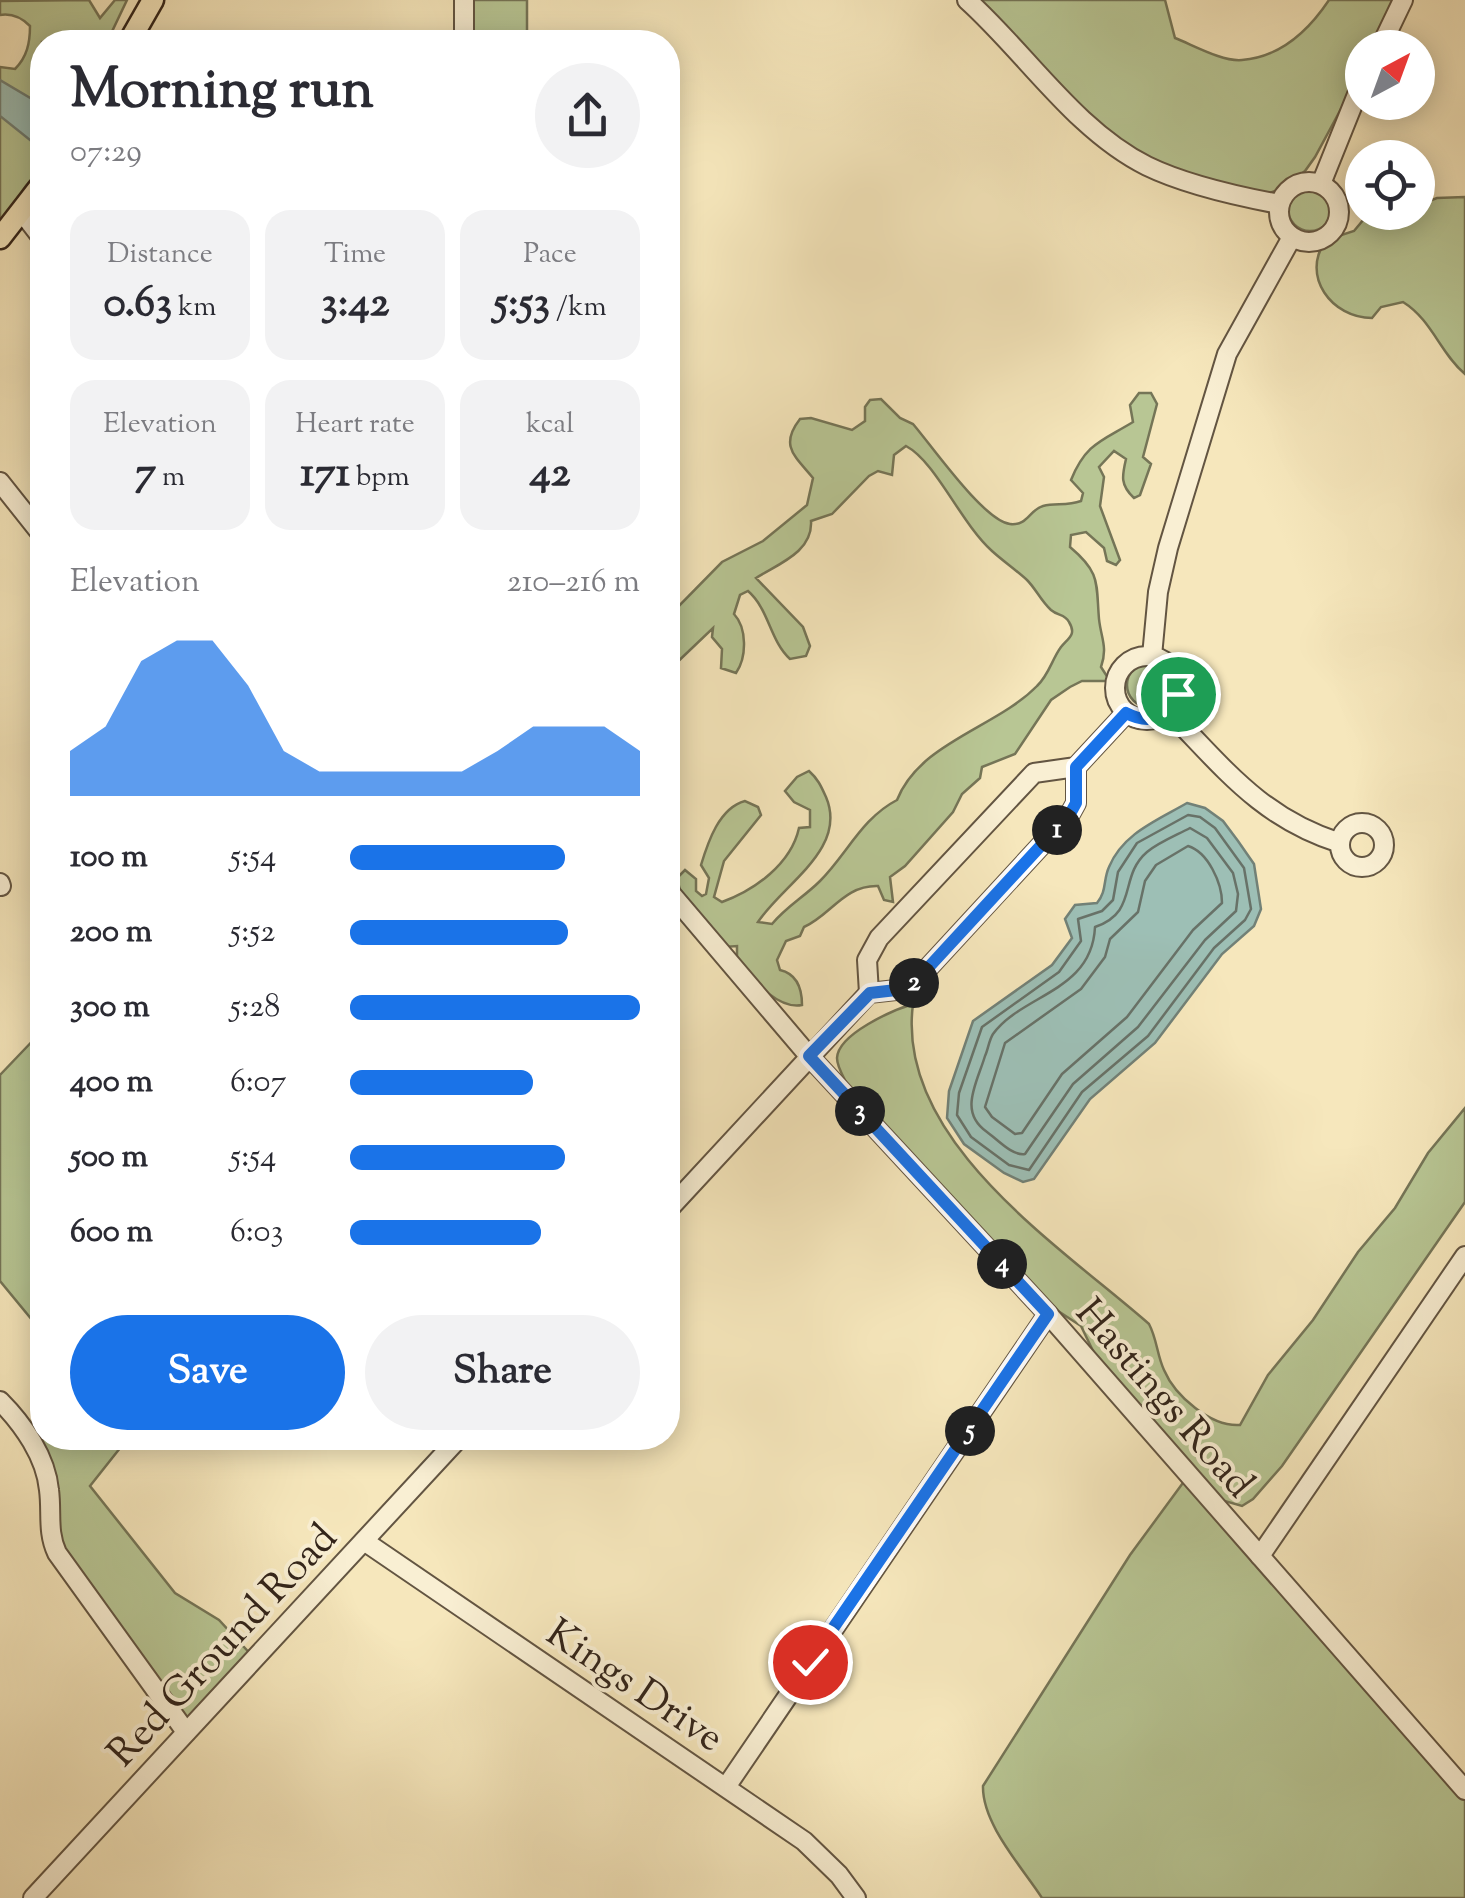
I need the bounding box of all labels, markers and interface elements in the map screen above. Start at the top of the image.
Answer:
north arrow [1345,30,1435,120]
map controls [1345,30,1435,230]
text: Morning run [70,53,374,132]
button: share [535,63,640,168]
text: 07:29 [70,130,142,176]
button: locate [1345,140,1435,230]
text: Distance [107,235,213,275]
text: Time [324,235,386,275]
text: Pace [523,235,577,275]
text: 0.63 [103,275,172,335]
text: 3:42 [321,275,389,335]
text: 5:53 [493,275,550,335]
text: km [172,288,217,328]
text: /km [550,288,607,328]
text: Elevation [103,405,217,445]
text: Heart rate [295,405,415,445]
text: kcal [526,405,574,445]
text: 7 [135,445,156,505]
text: 171 [300,445,350,505]
text: 42 [530,445,570,505]
text: m [156,458,185,498]
text: bpm [350,458,410,498]
text: Elevation [70,560,200,606]
text: 210–216 m [507,560,640,606]
pin [1136,652,1221,737]
icon: arrive [1151,667,1206,722]
pin: 1 [1032,805,1082,855]
text: 1 [1052,810,1062,850]
text: 100 m [70,835,148,881]
text: 5:54 [230,835,276,881]
text: 200 m [70,910,152,956]
text: 5:52 [230,910,275,956]
pin: 2 [889,958,939,1008]
text: 2 [907,963,921,1003]
text: 300 m [70,985,150,1031]
text: 5:28 [230,985,280,1031]
text: 400 m [70,1060,153,1106]
text: 6:07 [230,1060,287,1106]
pin: 3 [835,1086,885,1136]
text: 3 [854,1091,866,1131]
text: 500 m [70,1135,148,1181]
text: 5:54 [230,1135,276,1181]
text: 600 m [70,1210,153,1256]
text: 6:03 [230,1210,283,1256]
pin: 4 [977,1239,1027,1289]
text: 4 [995,1244,1009,1284]
street label: Hastings Road [1060,1288,1265,1512]
button: Save [70,1315,345,1430]
button: Share [365,1315,640,1430]
pin: 5 [945,1406,995,1456]
text: 5 [965,1411,975,1451]
street label: Red Ground Road [96,1513,352,1781]
street label: Kings Drive [533,1607,734,1768]
pin [768,1620,853,1705]
icon: check [783,1635,838,1690]

